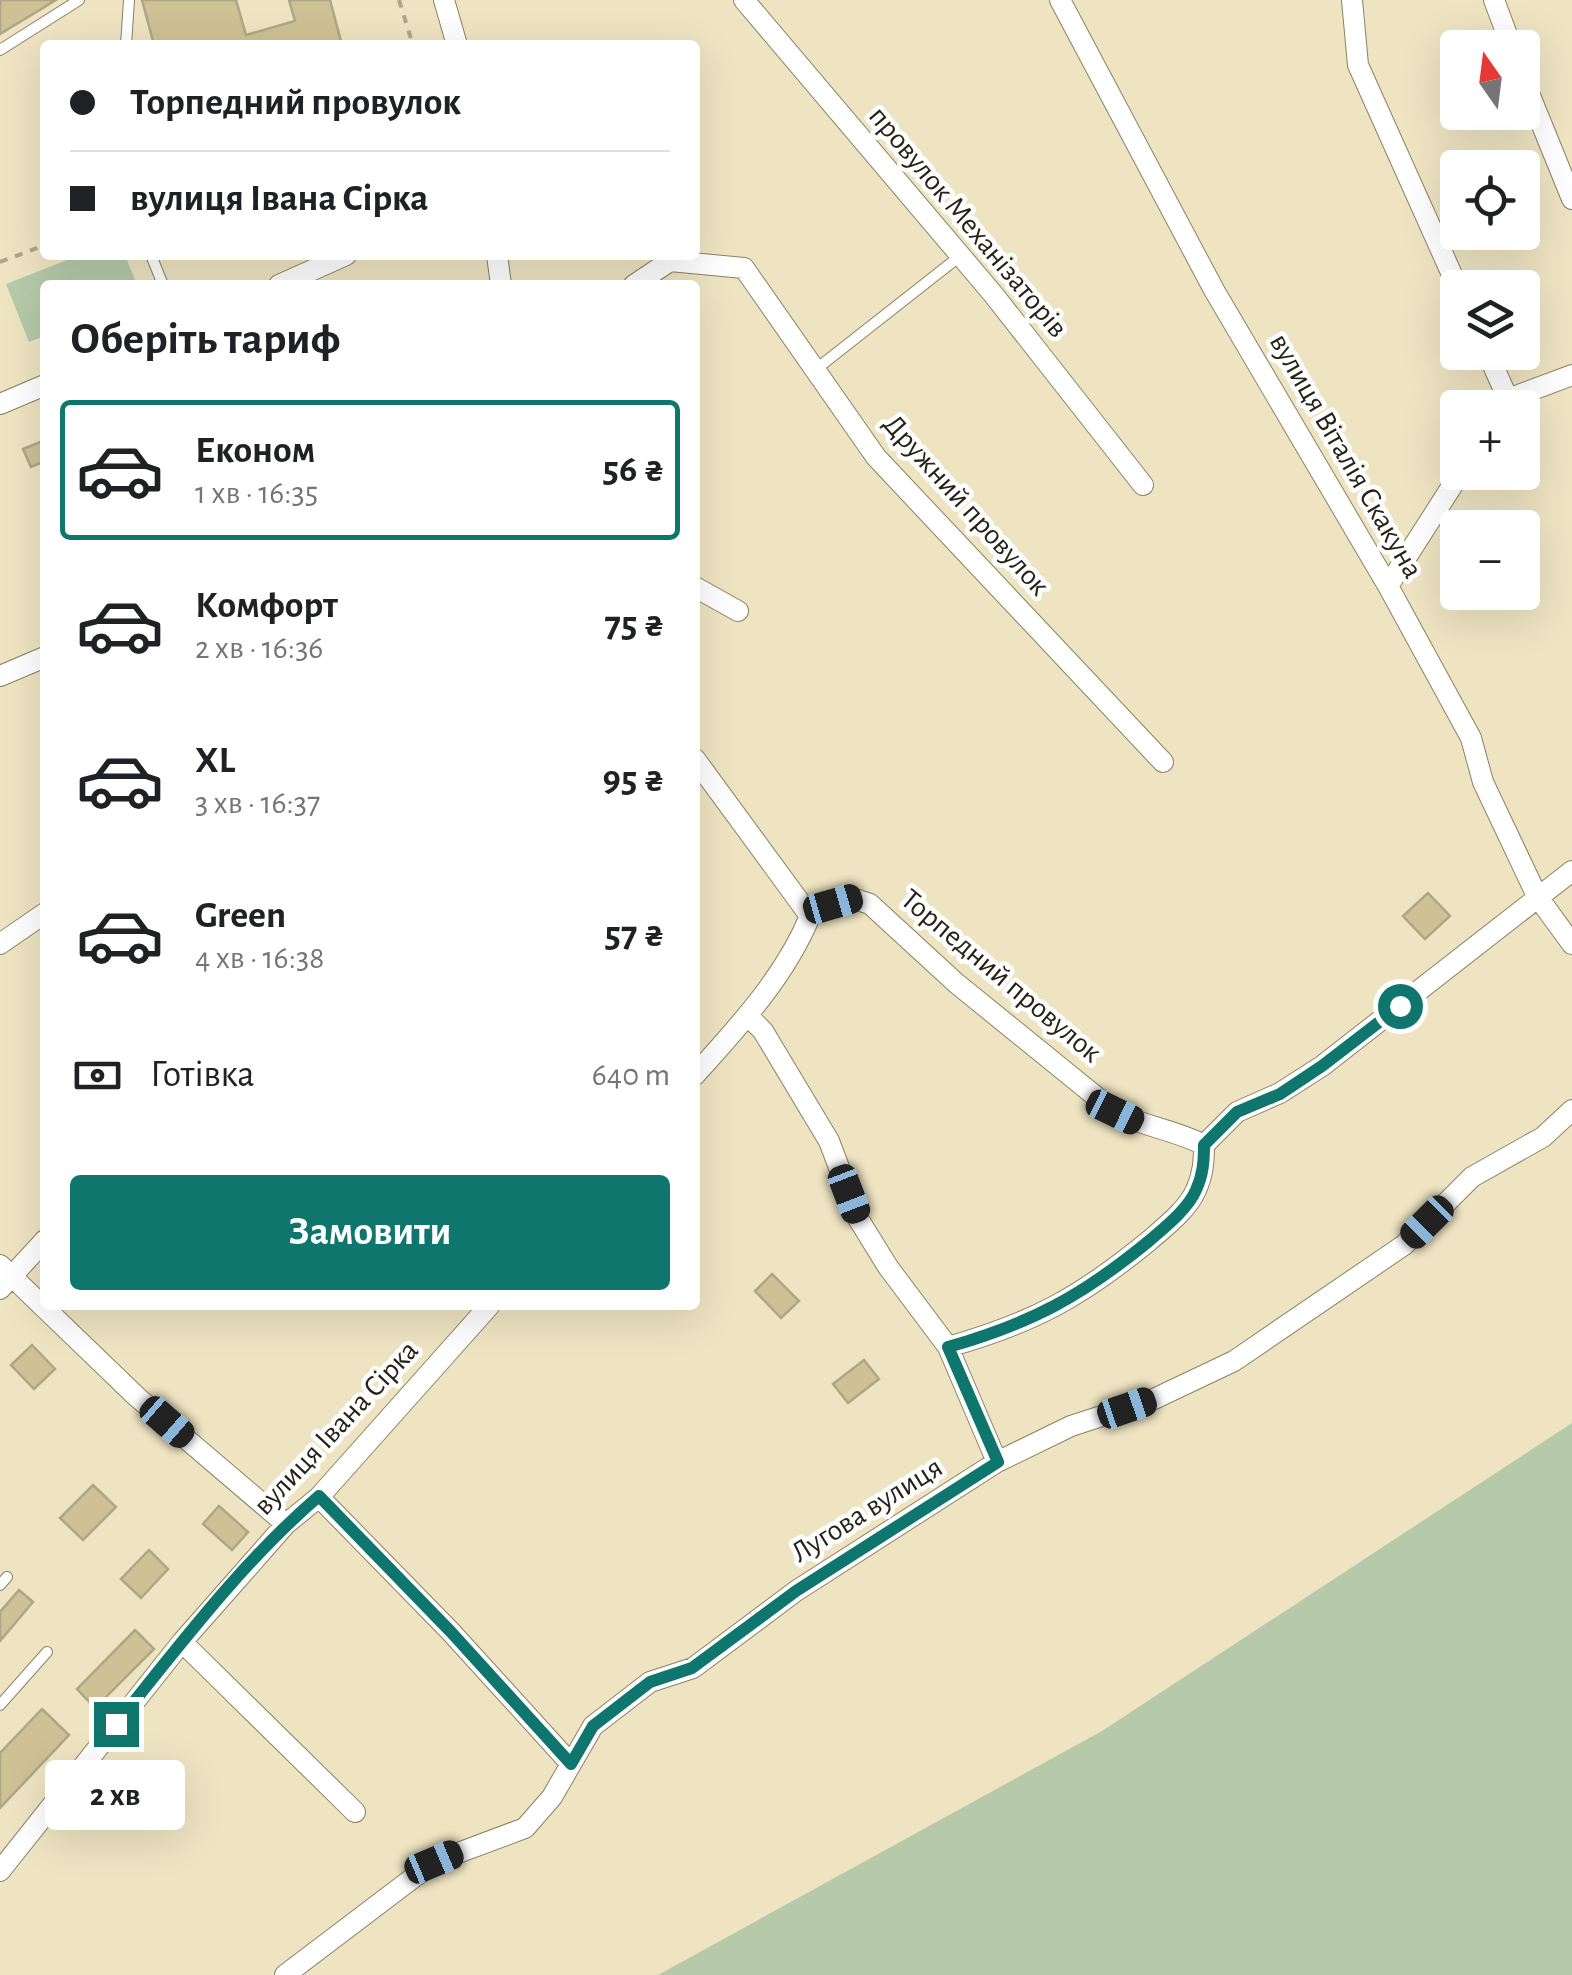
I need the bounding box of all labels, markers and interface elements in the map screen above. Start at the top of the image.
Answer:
north arrow [1440,30,1540,130]
map controls [1440,30,1540,610]
text: Торпедний провулок [130,84,461,122]
street label: провулок Механізаторів [863,101,1073,343]
button: locate [1440,150,1540,250]
text: вулиця Івана Сірка [130,180,428,218]
button: layers [1440,270,1540,370]
text: Оберіть тариф [70,317,340,362]
street label: вулиця Віталія Скакуна [1264,329,1428,583]
button: + [1440,390,1540,490]
street label: Дружний провулок [877,409,1055,601]
icon: car [75,425,165,515]
text: Економ [195,432,315,470]
text: 56 ₴ [603,451,665,489]
text: 1 хв · 16:35 [195,477,318,509]
button: − [1440,510,1540,610]
icon: car [75,580,165,670]
text: Комфорт [195,587,338,625]
text: 75 ₴ [605,606,665,644]
text: 2 хв · 16:36 [195,632,323,664]
icon: car [75,735,165,825]
text: XL [195,742,235,780]
text: 95 ₴ [603,761,665,799]
text: 3 хв · 16:37 [195,787,320,819]
car [800,881,866,927]
street label: Торпедний провулок [895,884,1107,1068]
icon: car [75,890,165,980]
text: Green [195,897,286,935]
text: 57 ₴ [605,916,665,954]
text: 4 хв · 16:38 [195,942,324,974]
route start [1378,984,1423,1029]
icon: cash [70,1048,125,1103]
text: Готівка [150,1056,255,1094]
text: 640 m [592,1059,670,1091]
car [1081,1085,1149,1139]
car [824,1161,874,1227]
button: Замовити [70,1175,670,1290]
car [1395,1190,1459,1254]
street label: вулиця Івана Сірка [248,1335,424,1521]
car [1094,1384,1160,1432]
car [135,1391,199,1453]
street label: Лугова вулиця [786,1452,948,1568]
route end [94,1702,139,1747]
callout: 2 хв [46,1759,186,1829]
text: 2 хв [90,1779,140,1811]
car [401,1836,467,1888]

